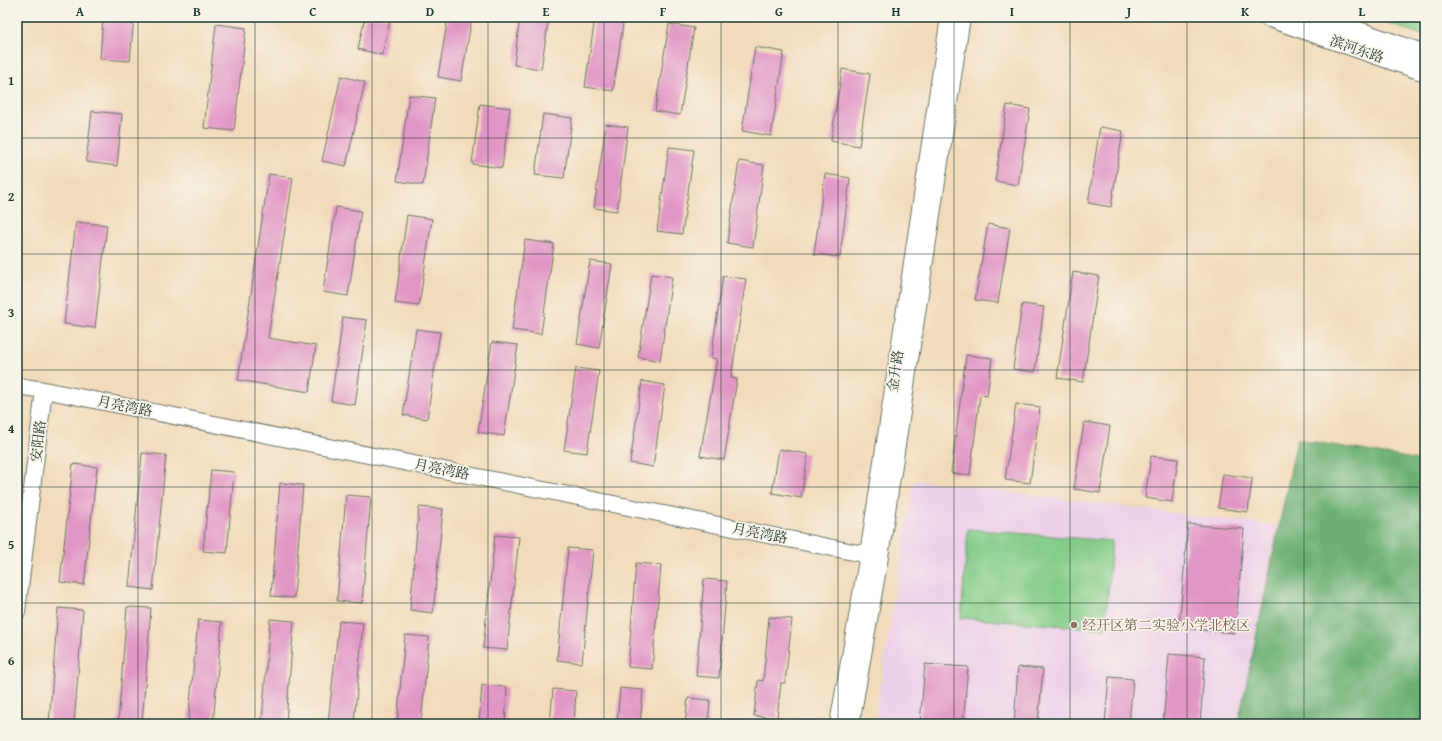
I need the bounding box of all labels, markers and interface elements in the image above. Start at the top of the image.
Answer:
text: A [76,2,85,21]
text: B [193,2,201,21]
text: C [309,2,317,21]
text: D [426,2,434,21]
text: E [543,2,550,21]
text: F [660,2,667,21]
text: G [775,2,783,21]
text: H [891,2,901,21]
text: I [1010,2,1014,21]
text: J [1125,2,1132,21]
text: K [1241,2,1250,21]
text: L [1359,2,1366,21]
street label: 滨河东路 [1327,30,1387,68]
text: 1 [8,71,14,90]
text: 2 [8,187,15,206]
text: 3 [8,303,14,322]
street label: 金升路 [882,349,908,393]
street label: 月亮湾路 [96,391,154,421]
text: 4 [8,419,15,438]
street label: 安阳路 [26,419,50,463]
street label: 月亮湾路 [413,454,471,484]
street label: 月亮湾路 [731,518,789,548]
text: 5 [8,535,15,554]
place label: 经开区第二实验小学北校区 [1082,615,1250,635]
marker: 经开区第二实验小学北校区 [1069,620,1079,630]
text: 6 [8,651,15,670]

